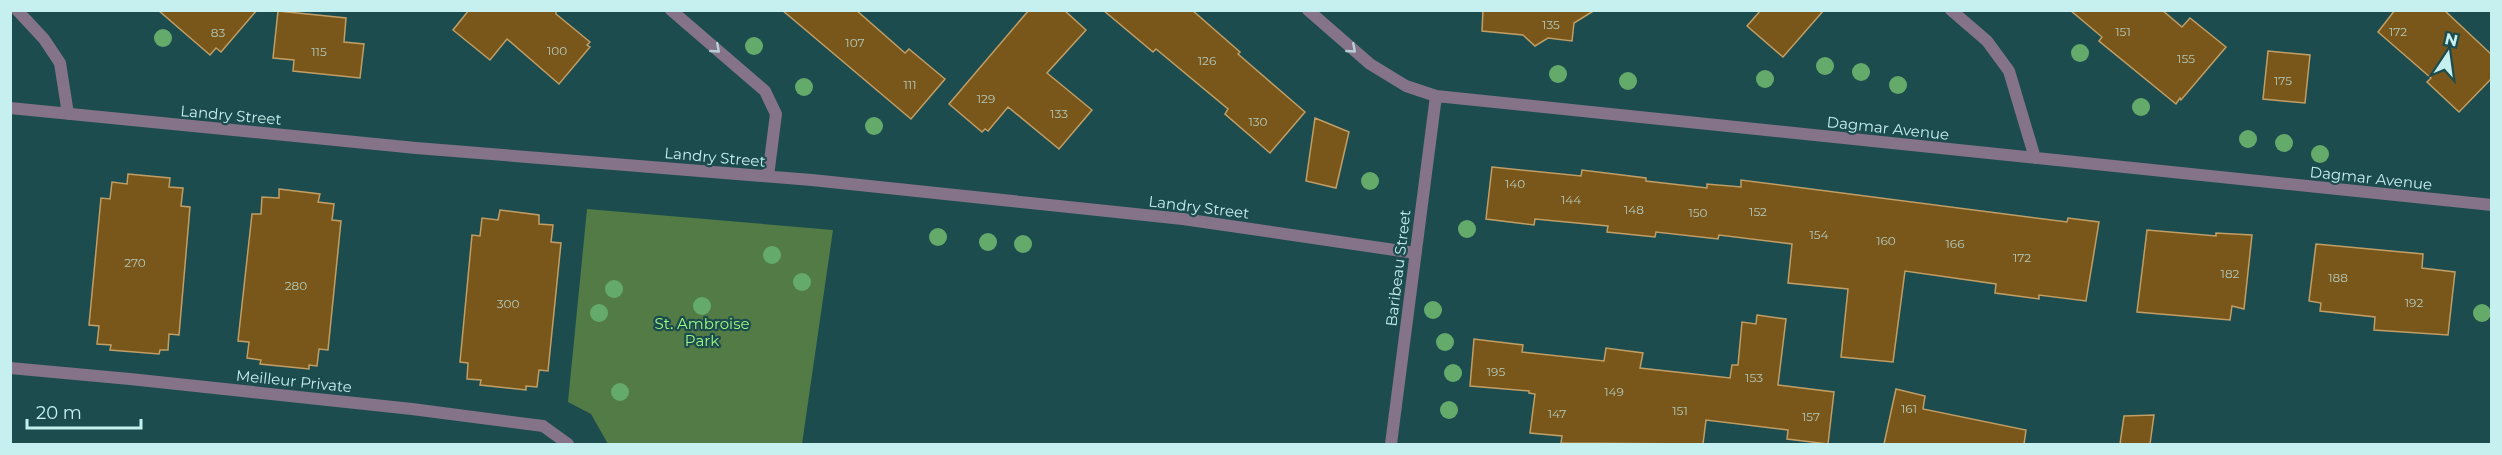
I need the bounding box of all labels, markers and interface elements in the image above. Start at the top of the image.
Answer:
house number: 135 [1542,17,1560,32]
house number: 151 [2115,24,2131,39]
house number: 172 [2389,24,2407,39]
north arrow [2418,24,2478,84]
house number: 83 [211,25,225,40]
text: N [2443,29,2460,51]
house number: 107 [845,35,865,50]
one-way arrow [709,41,720,52]
one-way arrow [1345,41,1356,52]
house number: 100 [547,43,567,58]
house number: 115 [311,44,327,59]
house number: 155 [2177,51,2195,66]
house number: 126 [1198,53,1216,68]
house number: 175 [2274,73,2292,88]
house number: 111 [904,77,917,92]
house number: 129 [977,91,995,106]
street label: Landry Street [180,101,282,129]
house number: 133 [1050,106,1068,121]
street label: Dagmar Avenue [1826,112,1950,144]
house number: 130 [1248,114,1268,129]
street label: Landry Street [664,143,766,171]
street label: Dagmar Avenue [2309,162,2433,194]
house number: 140 [1505,176,1525,191]
street label: Landry Street [1148,191,1250,223]
house number: 144 [1561,192,1581,207]
house number: 148 [1624,202,1644,217]
house number: 152 [1749,204,1767,219]
house number: 150 [1688,205,1708,220]
street label: Baribeau Street [1381,209,1415,327]
house number: 154 [1809,227,1829,242]
house number: 160 [1876,233,1896,248]
house number: 166 [1946,236,1964,251]
house number: 172 [2013,250,2031,265]
house number: 270 [124,255,146,270]
house number: 182 [2221,266,2240,281]
house number: 188 [2328,270,2348,285]
house number: 280 [285,278,307,293]
house number: 192 [2405,295,2423,310]
house number: 300 [497,296,519,311]
park label: St. Ambroise Park [654,314,750,350]
house number: 195 [1487,364,1505,379]
street label: Meilleur Private [235,365,353,397]
house number: 153 [1745,370,1763,385]
house number: 149 [1604,384,1624,399]
scale bar [27,392,141,430]
house number: 161 [1901,401,1917,416]
text: 20 m [36,402,82,424]
house number: 151 [1672,403,1688,418]
house number: 147 [1548,406,1566,421]
house number: 157 [1802,409,1820,424]

